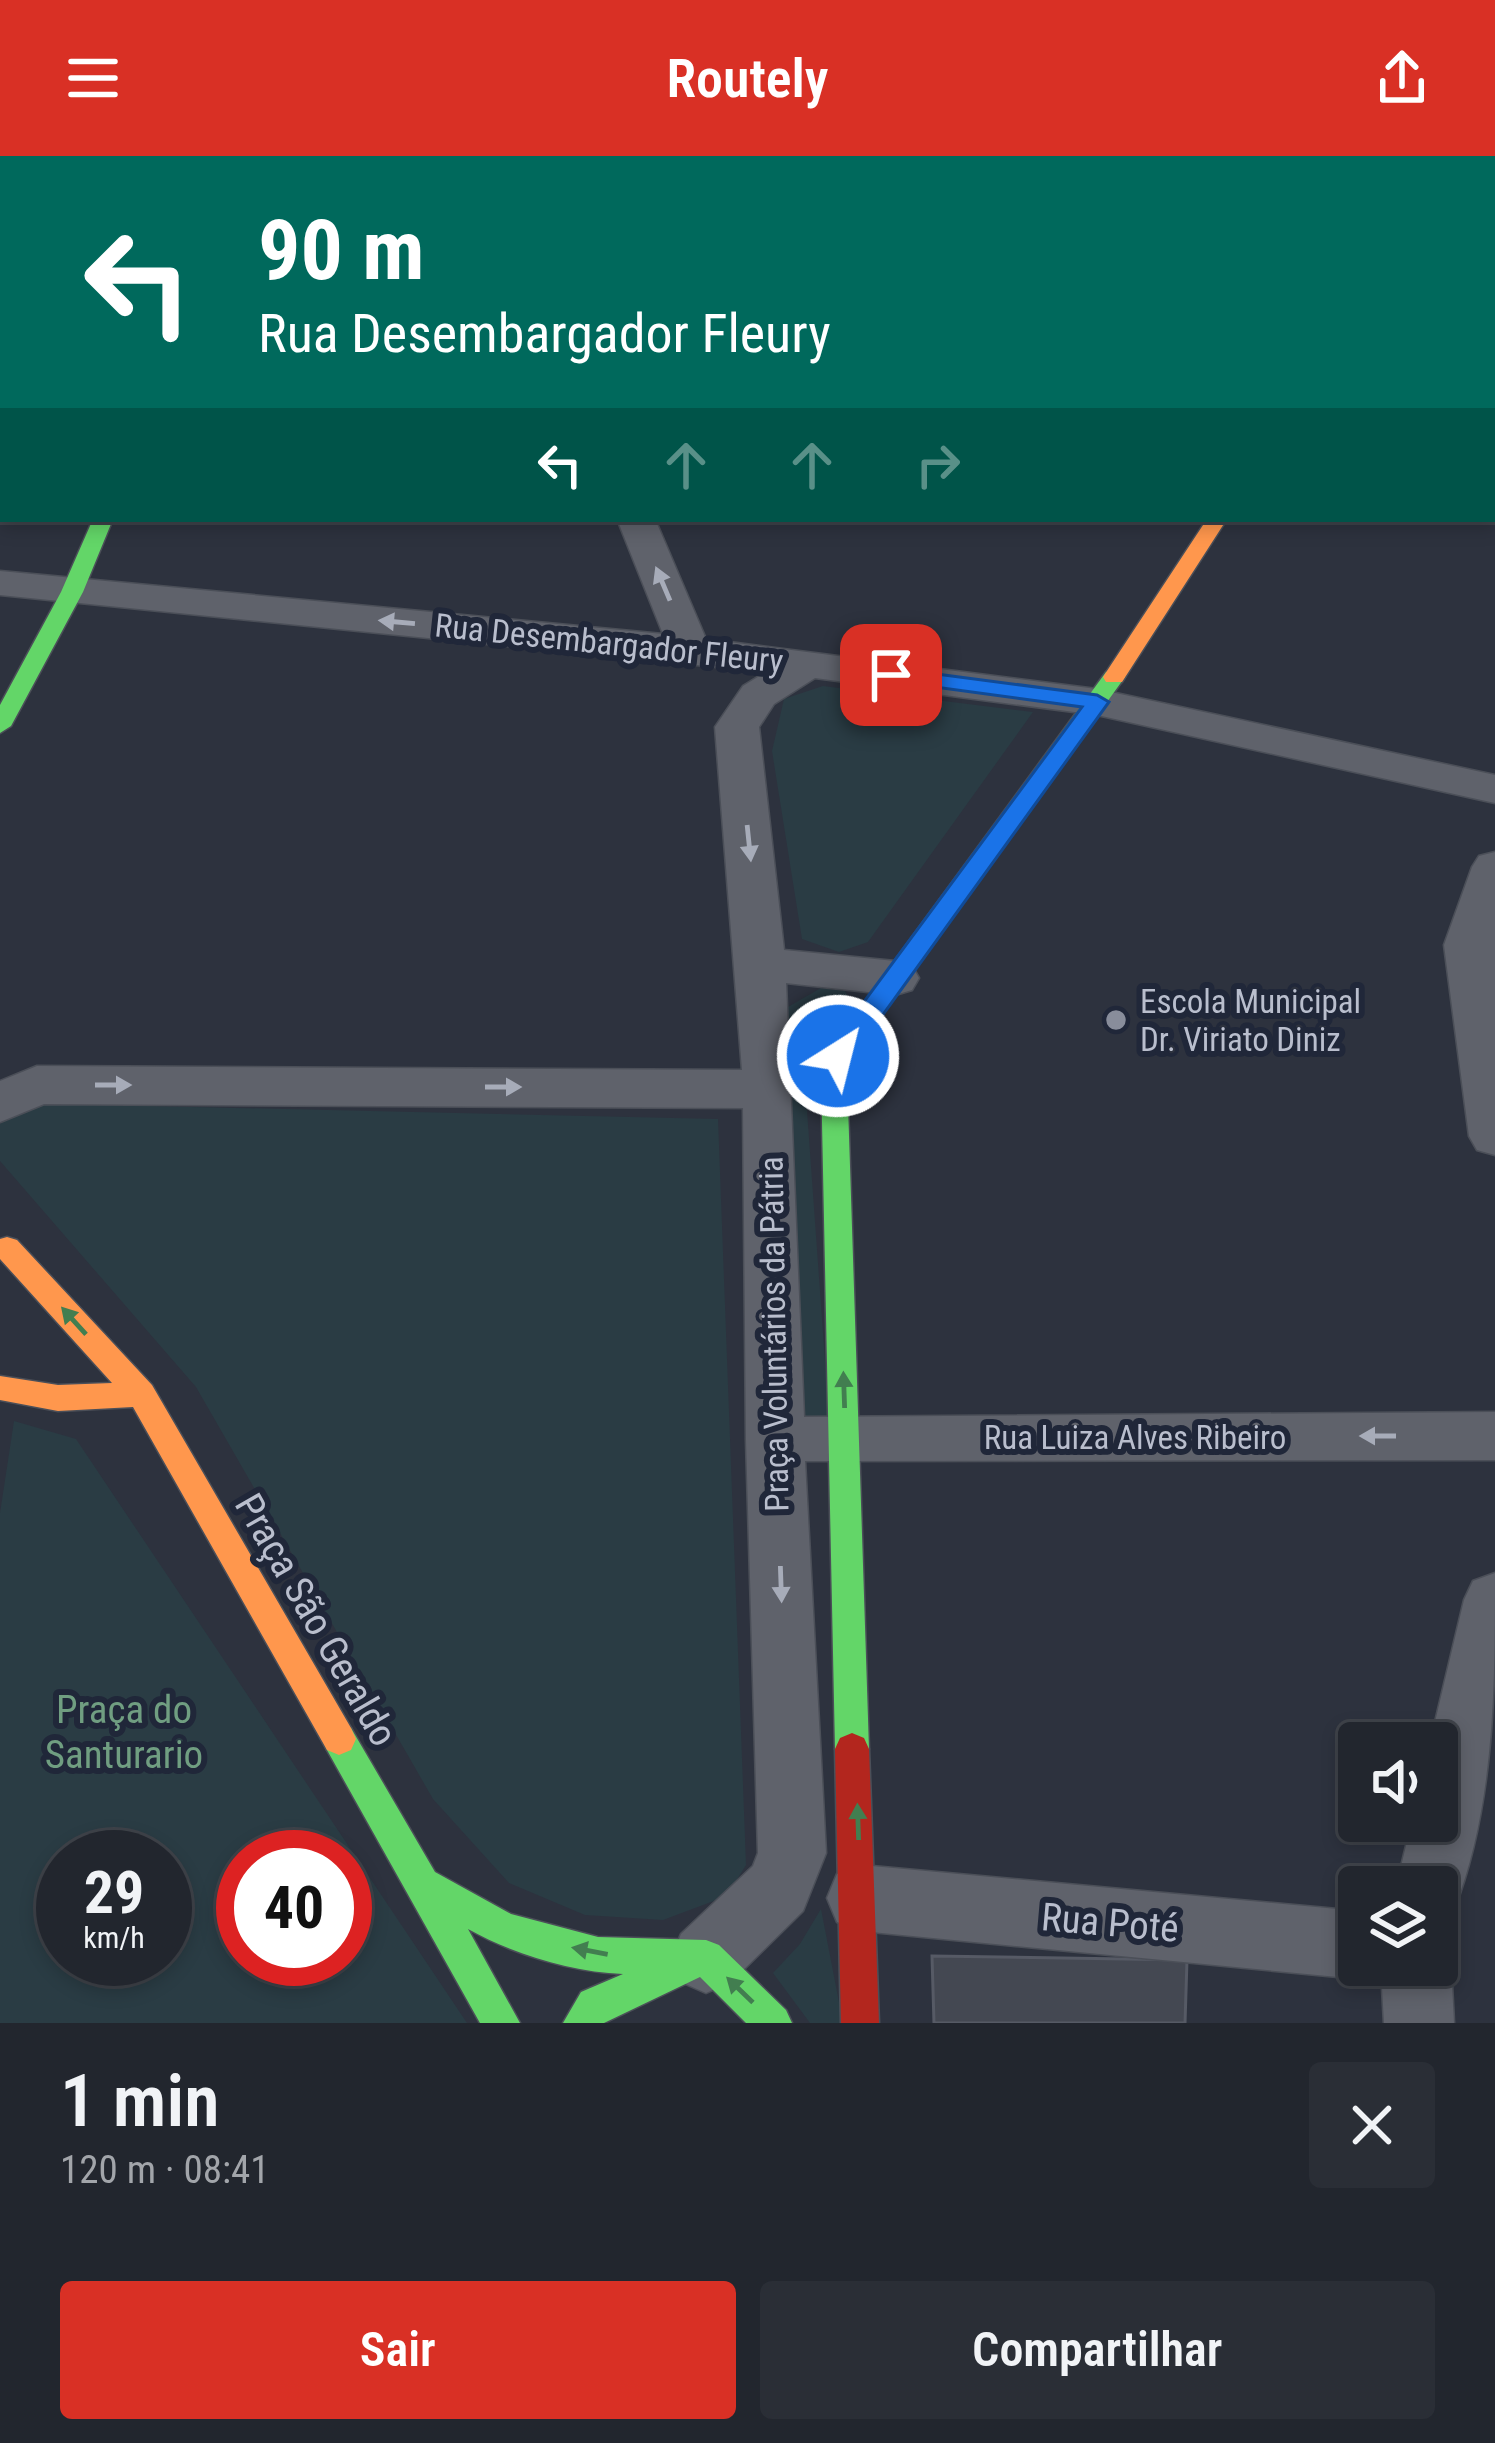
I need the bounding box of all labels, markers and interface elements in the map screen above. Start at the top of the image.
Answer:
icon: menu [60,45,126,111]
icon: share [1369,45,1435,111]
text: Routely [666,47,829,110]
text: 90 m [258,201,425,300]
icon: left [60,204,216,360]
text: Rua Desembargador Fleury [258,302,831,365]
icon: left [527,432,593,498]
icon: ahead [653,432,719,498]
icon: ahead [779,432,845,498]
icon: right [905,432,971,498]
one-way arrow [653,565,672,601]
street label: Rua Desembargador Fleury [433,605,785,681]
one-way arrow [378,612,415,631]
pin [840,624,942,726]
icon: arrive [858,642,924,708]
one-way arrow [739,825,758,862]
place label: Escola Municipal Dr. Viriato Diniz [1140,982,1361,1059]
position arrow [775,993,901,1119]
marker: Escola Municipal Dr. Viriato Diniz [1103,1007,1129,1033]
one-way arrow [95,1075,133,1095]
one-way arrow [485,1077,523,1097]
street label: Praça Voluntários da Pátria [751,1156,797,1512]
one-way arrow [61,1307,88,1336]
one-way arrow [834,1370,853,1408]
street label: Rua Luiza Alves Ribeiro [984,1418,1286,1457]
one-way arrow [1358,1426,1396,1446]
street label: Praça São Geraldo [225,1486,407,1754]
one-way arrow [772,1566,791,1604]
park label: Praça do Santurario [45,1687,203,1778]
map controls [1338,1722,1458,1986]
button: sound [1338,1722,1458,1842]
one-way arrow [848,1802,867,1840]
speed limit sign: 40 [216,1830,372,1986]
text: 29 [84,1857,144,1928]
button: layers [1338,1866,1458,1986]
street label: Rua Poté [1039,1894,1181,1952]
text: km/h [83,1920,145,1955]
one-way arrow [570,1941,608,1960]
one-way arrow [726,1977,755,2005]
text: 1 min [60,2059,219,2144]
button: close [1309,2062,1435,2188]
text: 120 m · 08:41 [60,2147,270,2193]
button: Sair [60,2281,736,2419]
button: Compartilhar [760,2281,1435,2419]

